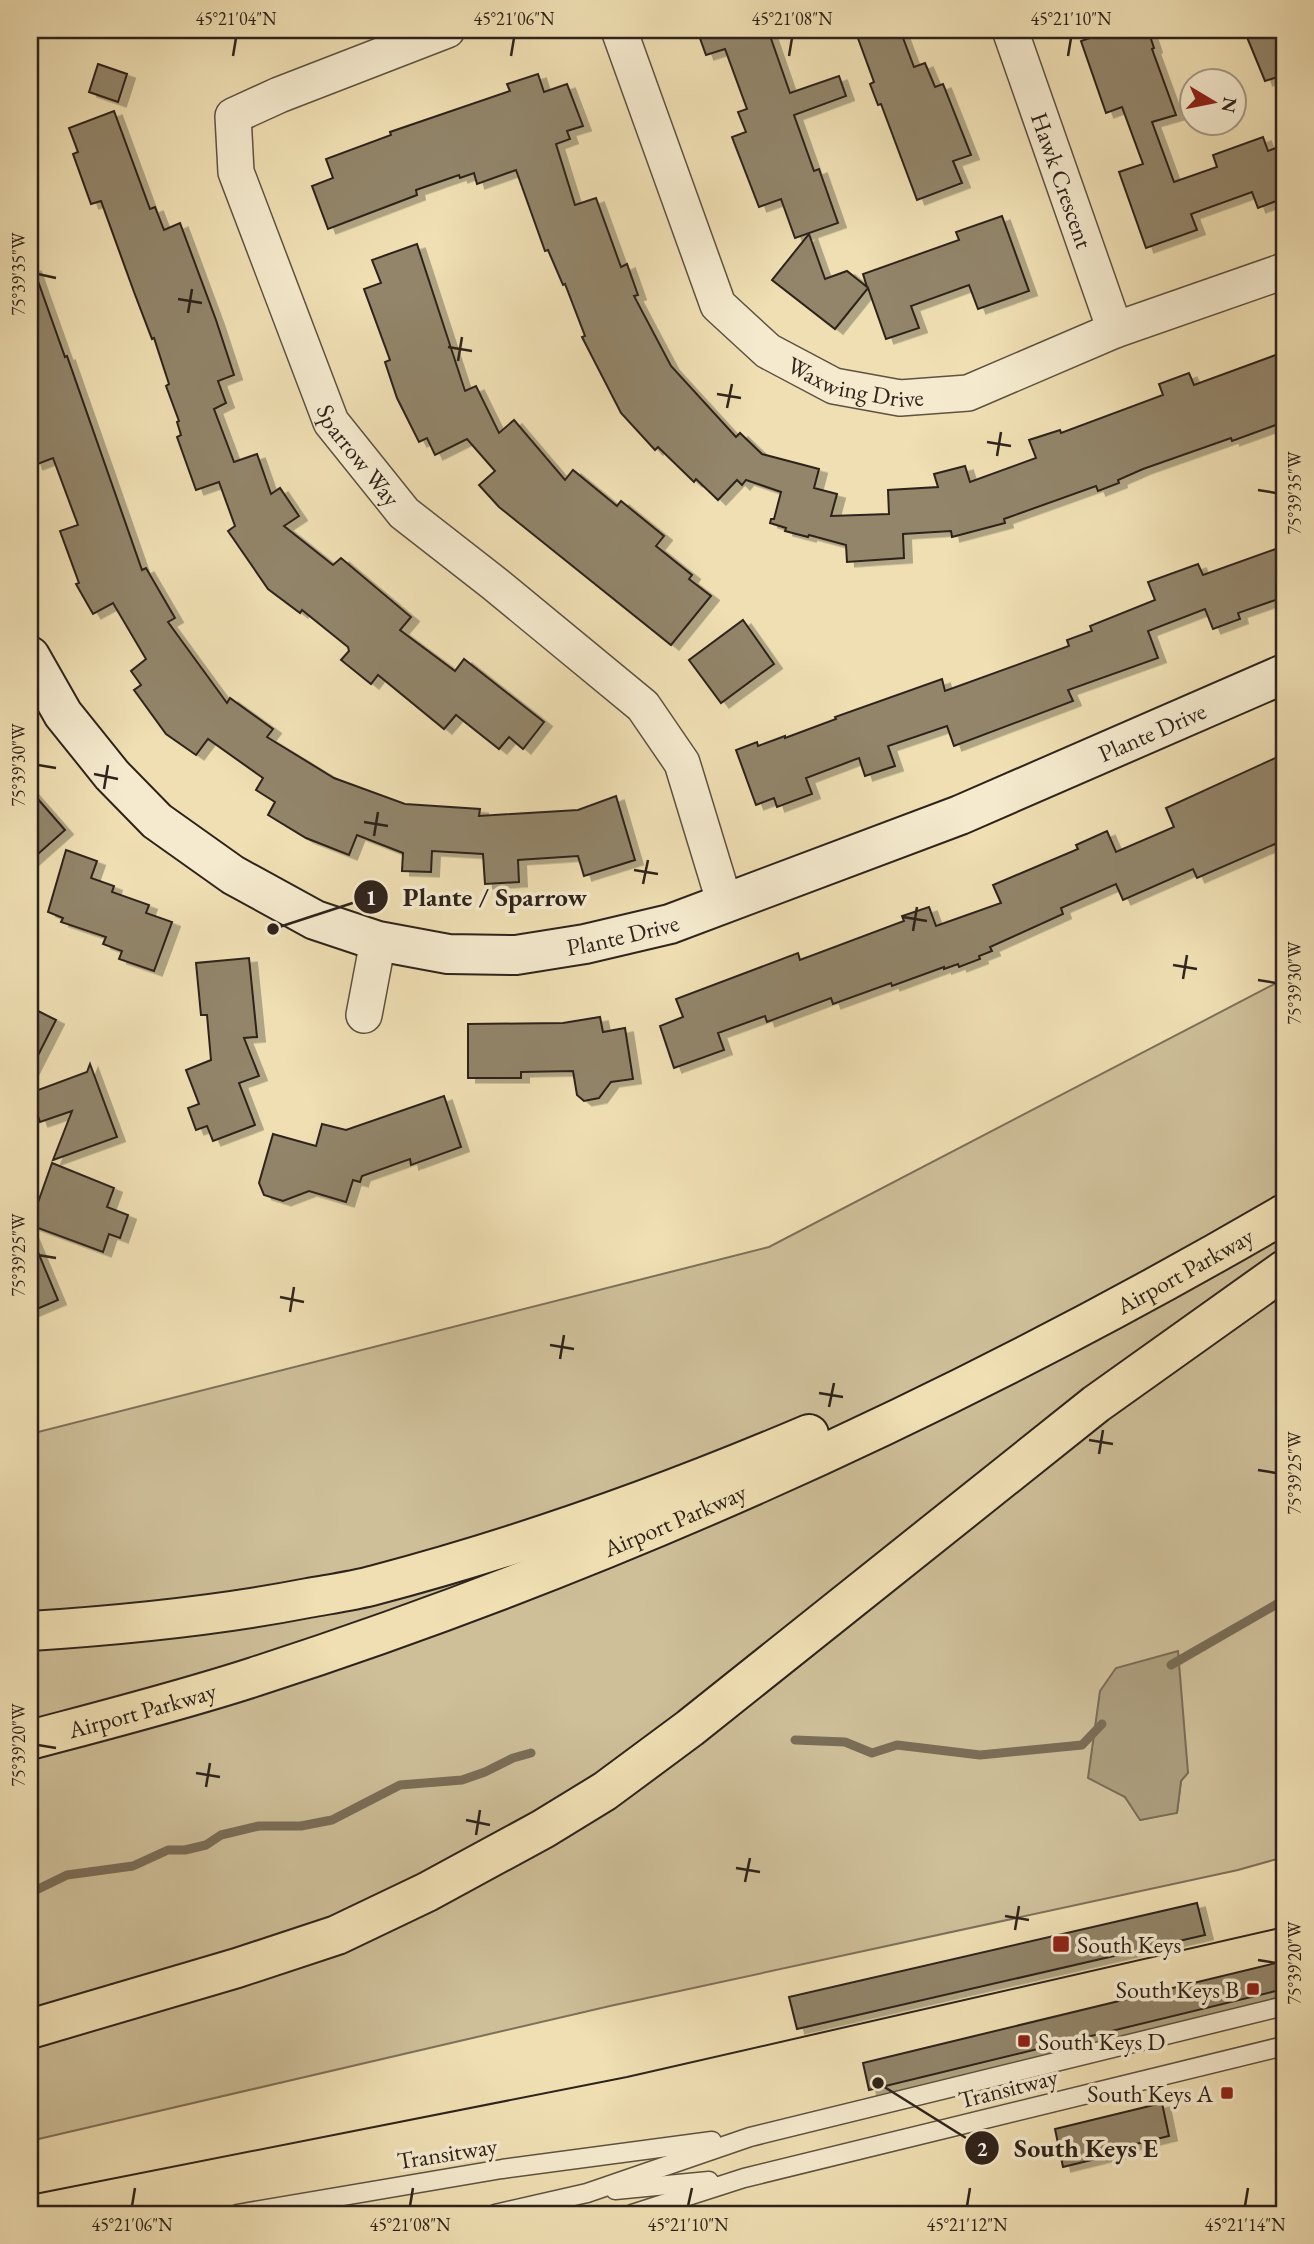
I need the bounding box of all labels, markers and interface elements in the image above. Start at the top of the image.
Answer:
text: 45°21'04"N [196,7,277,30]
text: 45°21'06"N [474,7,555,30]
text: 45°21'08"N [752,7,833,30]
text: 45°21'10"N [1031,7,1112,30]
north arrow [1178,66,1248,136]
text: N [1215,95,1243,115]
street label: Hawk Crescent [1024,108,1101,253]
text: 75°39'35"W [7,232,30,316]
street label: Waxwing Drive [782,349,925,414]
street label: Sparrow Way [310,400,408,513]
text: 75°39'35"W [1283,451,1306,535]
street label: Plante Drive [1093,694,1211,769]
text: 75°39'30"W [7,723,30,807]
callout: Plante / Sparrow [354,874,601,921]
text: Plante / Sparrow [403,880,588,914]
text: 1 [365,884,377,911]
street label: Plante Drive [564,907,683,962]
text: 75°39'30"W [1283,941,1306,1025]
text: 75°39'25"W [7,1213,30,1297]
street label: Airport Parkway [1110,1219,1259,1321]
text: 75°39'25"W [1283,1431,1306,1515]
street label: Airport Parkway [598,1475,751,1564]
street label: Airport Parkway [64,1674,220,1745]
text: 75°39'20"W [7,1703,30,1787]
text: 75°39'20"W [1283,1921,1306,2005]
place label: South Keys [1077,1929,1181,1960]
marker: South Keys [1051,1934,1071,1954]
place label: South Keys B [1116,1974,1239,2005]
marker: South Keys B [1245,1981,1261,1997]
place label: South Keys D [1038,2026,1165,2057]
marker: South Keys D [1016,2033,1032,2049]
street label: Transitway [955,2061,1061,2115]
place label: South Keys A [1087,2078,1213,2109]
marker: South Keys A [1219,2085,1235,2101]
callout: South Keys E [965,2125,1172,2172]
street label: Transitway [395,2130,500,2176]
text: South Keys E [1014,2131,1158,2165]
text: 2 [976,2135,988,2162]
text: 45°21'06"N [92,2213,173,2236]
text: 45°21'08"N [370,2213,451,2236]
text: 45°21'10"N [648,2213,729,2236]
text: 45°21'12"N [927,2213,1008,2236]
text: 45°21'14"N [1205,2213,1286,2236]

